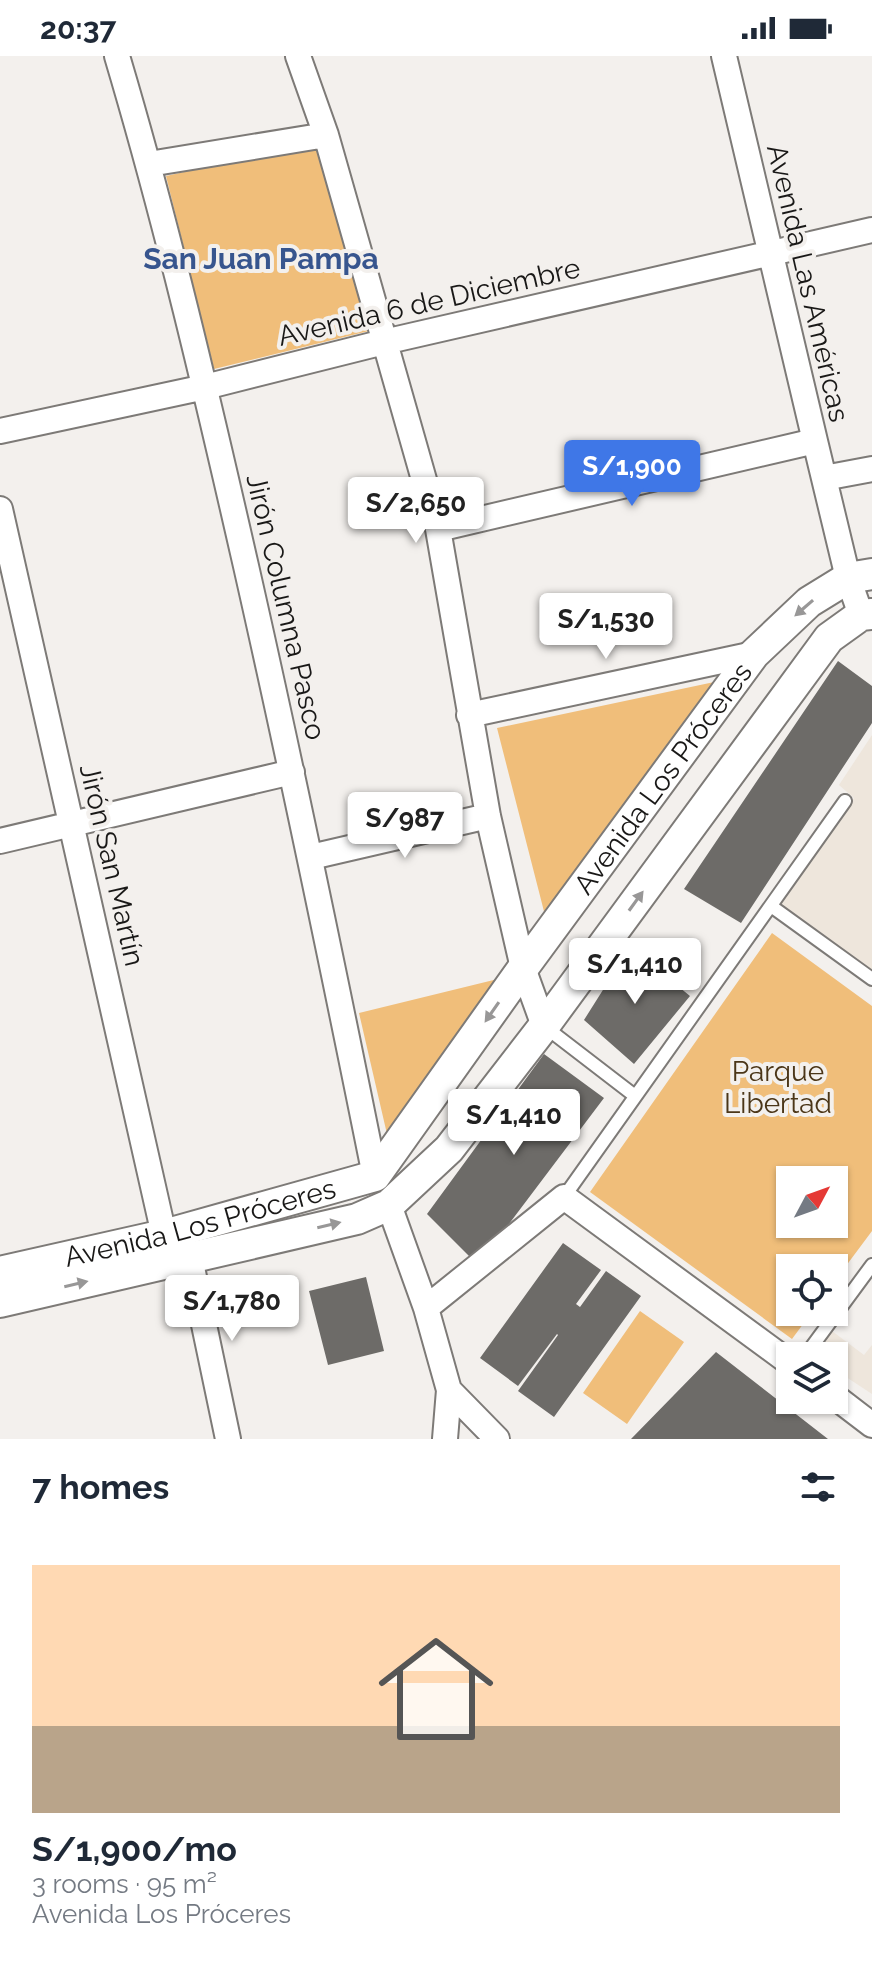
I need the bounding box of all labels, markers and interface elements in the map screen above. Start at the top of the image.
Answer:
text: 20:37 [40,11,116,46]
street label: Avenida Las Américas [760,141,856,425]
district label: San Juan Pampa [143,241,379,276]
street label: Avenida 6 de Diciembre [275,251,583,353]
pin: S/1,900 [558,440,706,508]
text: S/1,900 [582,451,682,481]
street label: Jirón Columna Pasco [239,471,333,743]
pin: S/2,650 [342,477,490,545]
text: S/2,650 [366,488,466,518]
pin: S/1,530 [532,593,680,661]
one-way arrow [794,599,814,616]
text: S/1,530 [557,604,655,634]
street label: Avenida Los Próceres [567,656,759,900]
street label: Jirón San Martín [73,761,151,969]
pin: S/987 [349,792,461,860]
text: S/987 [366,803,444,833]
one-way arrow [628,890,644,912]
pin: S/1,410 [561,938,709,1006]
text: S/1,410 [587,949,683,979]
one-way arrow [484,1002,500,1023]
park label: Parque Libertad [724,1055,832,1120]
pin: S/1,410 [440,1089,588,1157]
text: S/1,410 [466,1100,562,1130]
north arrow [776,1166,848,1238]
map controls [776,1166,848,1414]
street label: Avenida Los Próceres [61,1171,339,1273]
one-way arrow [317,1218,342,1231]
button: locate [776,1254,848,1326]
pin: S/1,780 [158,1275,306,1343]
one-way arrow [64,1277,89,1290]
text: S/1,780 [183,1286,281,1316]
button: layers [776,1342,848,1414]
icon: filters [796,1465,840,1509]
text: 7 homes [32,1467,169,1507]
icon: home [364,1617,508,1761]
text: S/1,900/mo [32,1829,237,1869]
text: 3 rooms · 95 m² [32,1869,217,1899]
text: Avenida Los Próceres [32,1899,291,1929]

